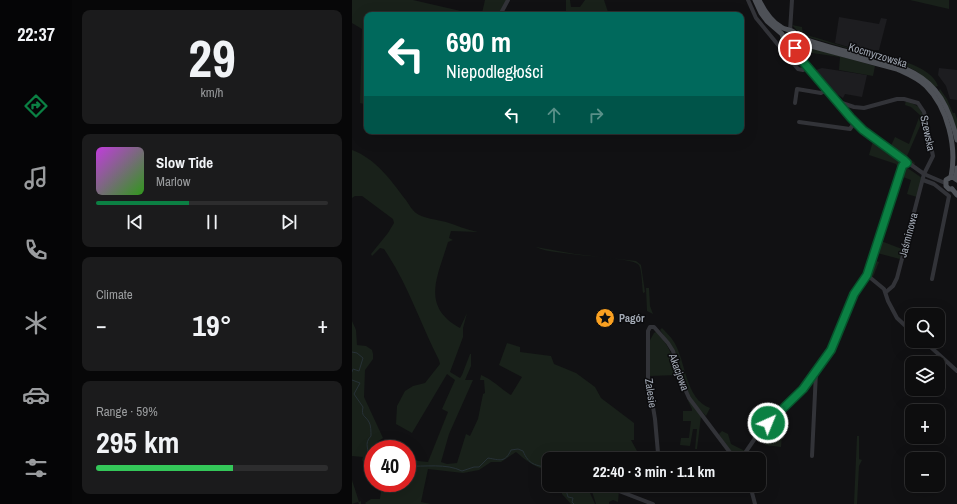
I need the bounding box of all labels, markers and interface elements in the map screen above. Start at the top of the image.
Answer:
text: 22:37 [17,22,55,47]
text: 29 [188,23,236,93]
text: 690 m [446,23,511,61]
icon: left [380,28,432,80]
pin [778,31,812,65]
icon: arrive [784,37,806,59]
street label: Kocmyrzowska [847,39,909,71]
text: Niepodległości [446,59,544,84]
text: km/h [200,84,224,101]
icon: directions [22,92,50,120]
icon: left [501,104,523,126]
icon: ahead [543,104,565,126]
icon: right [585,104,607,126]
street label: Szewska [917,114,939,152]
text: Slow Tide [156,152,213,173]
icon: music [22,164,50,192]
text: Marlow [156,173,190,190]
icon: previous [124,211,146,233]
icon: pause [201,211,223,233]
icon: next [278,211,300,233]
street label: Jaśminowa [895,211,921,259]
icon: phone [22,236,50,264]
text: Climate [96,286,133,303]
text: 19° [192,305,232,345]
place icon: Pagór [594,307,616,329]
map controls [905,308,945,492]
button: search [905,308,945,348]
icon: climate [22,309,50,337]
text: − [96,310,107,340]
text: + [317,310,328,340]
place label: Pagór [619,311,645,325]
street label: Akacjowa [665,351,692,393]
button: layers [905,356,945,396]
street label: Zalesie [642,377,660,409]
icon: car [22,381,50,409]
position arrow [747,402,789,444]
text: Range · 59% [96,403,158,420]
button: + [905,404,945,444]
text: 295 km [96,422,179,462]
speed limit sign: 40 [364,440,416,492]
button: − [905,452,945,492]
icon: filters [22,454,50,482]
text: 22:40 · 3 min · 1.1 km [593,461,715,482]

